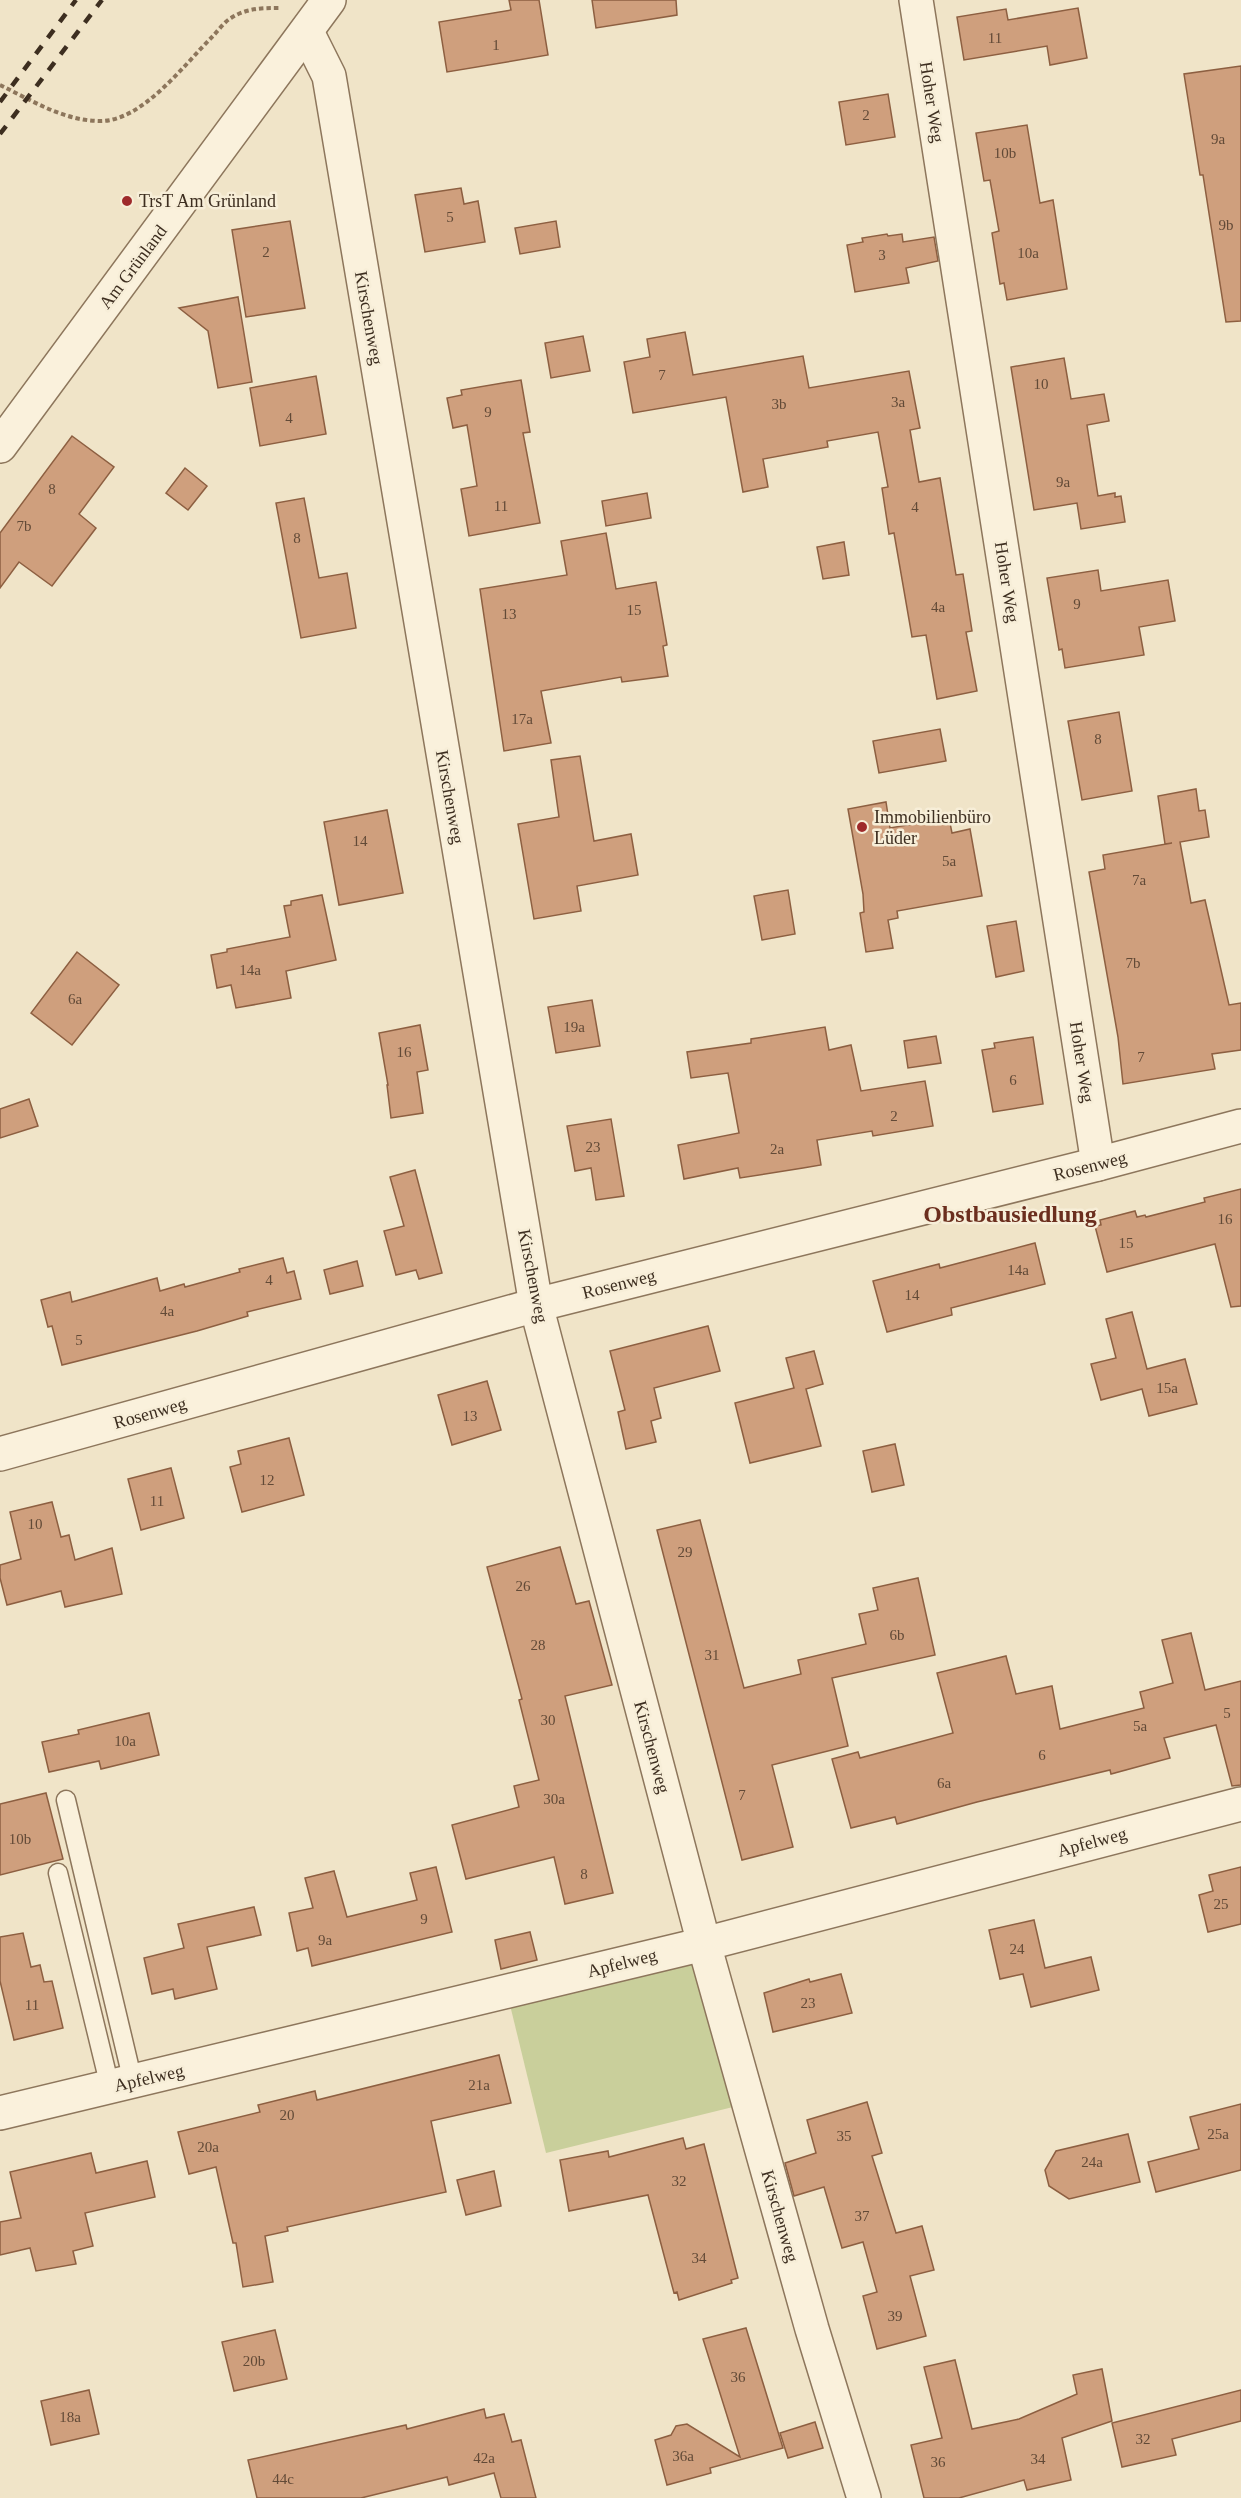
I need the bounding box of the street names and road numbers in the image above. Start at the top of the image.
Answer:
street label: Hoher Weg [916,60,948,144]
street label: Am Grünland [95,221,171,313]
street label: Kirschenweg [351,270,387,366]
street label: Hoher Weg [991,540,1023,624]
street label: Kirschenweg [432,749,468,845]
street label: Hoher Weg [1066,1020,1098,1104]
street label: Rosenweg [1051,1147,1129,1185]
street label: Kirschenweg [514,1227,552,1325]
street label: Rosenweg [580,1265,658,1303]
street label: Rosenweg [111,1393,189,1433]
street label: Kirschenweg [630,1699,674,1795]
street label: Apfelweg [1055,1823,1129,1861]
street label: Apfelweg [585,1945,659,1981]
street label: Apfelweg [112,2060,186,2096]
street label: Kirschenweg [757,2168,803,2264]

